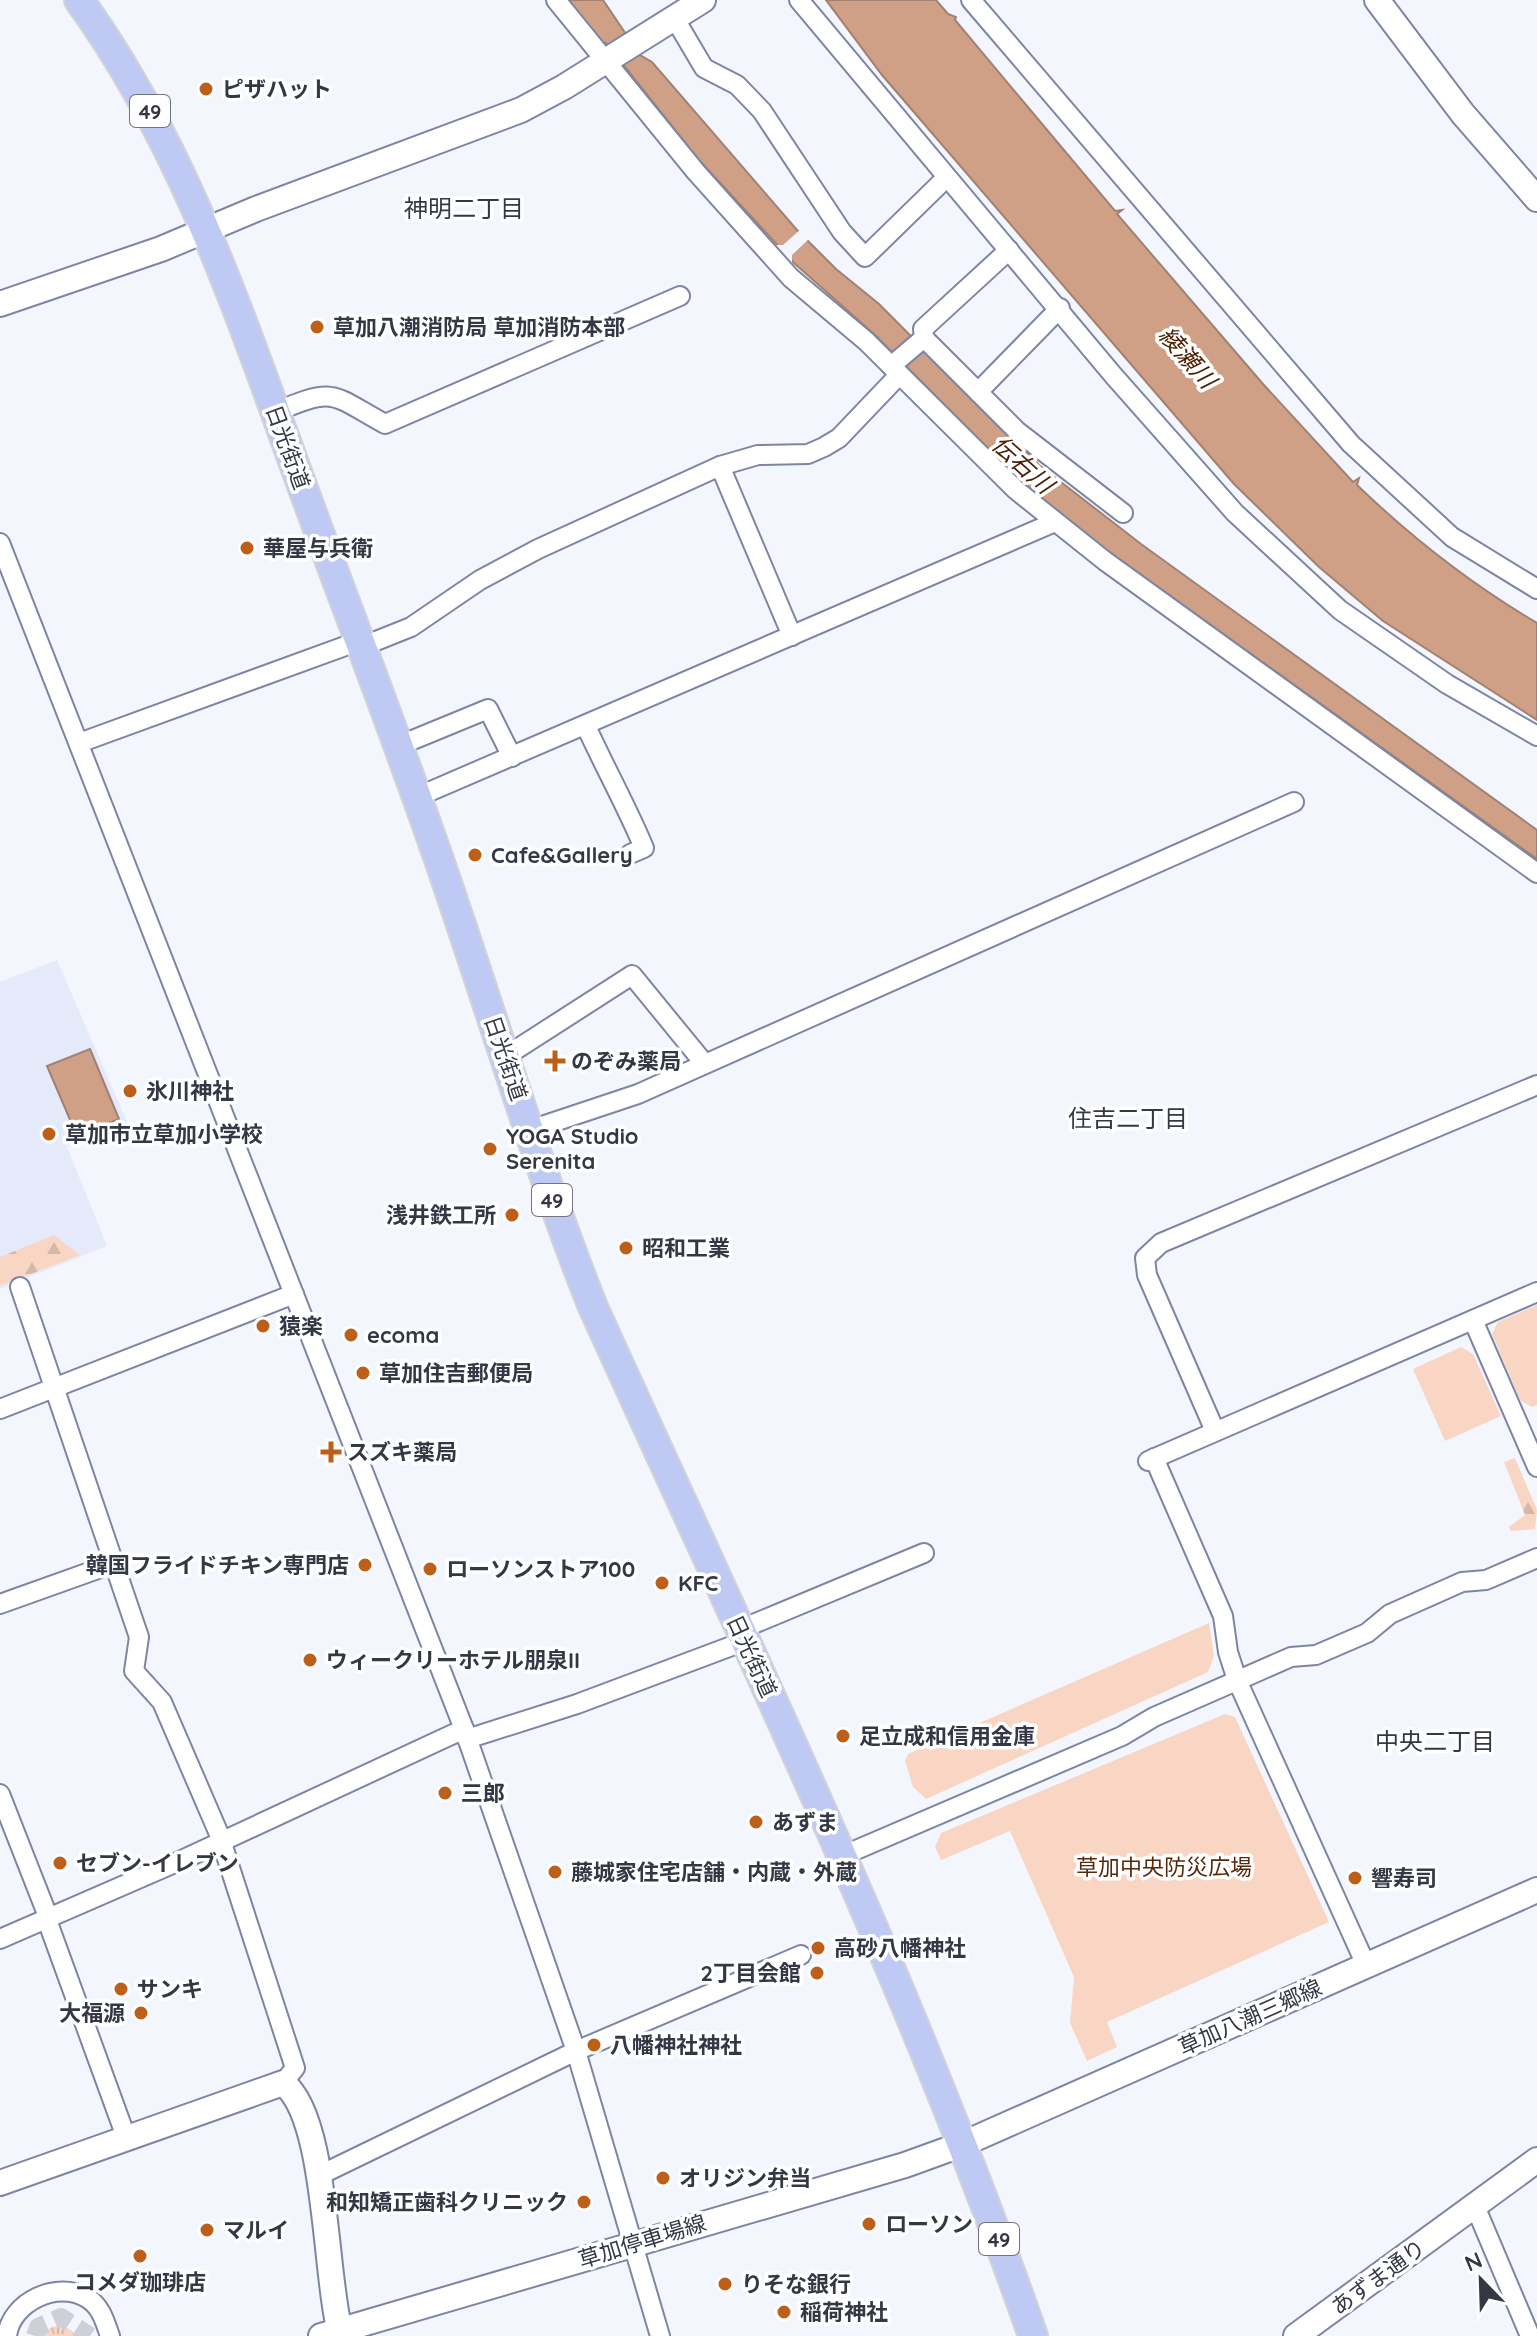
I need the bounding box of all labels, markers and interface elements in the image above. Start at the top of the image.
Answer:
place label: ピザハット [222,75,332,103]
marker: ピザハット [197,80,215,98]
road number: 49 [130,95,170,127]
district label: 神明二丁目 [404,193,524,223]
place label: 草加八潮消防局 草加消防本部 [333,313,625,341]
marker: 草加八潮消防局 草加消防本部 [308,318,326,336]
water label: 綾瀬川 [1153,320,1225,396]
street label: 日光街道 [260,401,316,493]
water label: 伝右川 [986,429,1062,501]
place label: 華屋与兵衛 [263,534,373,562]
marker: 華屋与兵衛 [238,539,256,557]
place label: Cafe&Gallery [491,841,633,869]
marker: Cafe&Gallery [466,846,484,864]
street label: 日光街道 [478,1012,534,1104]
place label: のぞみ薬局 [571,1047,681,1075]
marker: のぞみ薬局 [546,1052,564,1070]
place label: 氷川神社 [146,1077,234,1105]
marker: 氷川神社 [121,1082,139,1100]
district label: 住吉二丁目 [1068,1103,1188,1133]
place label: 草加市立草加小学校 [65,1120,263,1148]
place label: YOGA Studio Serenita [506,1122,639,1175]
marker: 草加市立草加小学校 [40,1125,58,1143]
marker: YOGA Studio Serenita [481,1140,499,1158]
road number: 49 [532,1184,572,1216]
place label: 浅井鉄工所 [386,1201,496,1229]
marker: 浅井鉄工所 [503,1206,521,1224]
place label: 昭和工業 [642,1234,730,1262]
marker: 昭和工業 [617,1239,635,1257]
place label: 猿楽 [279,1312,323,1340]
marker: 猿楽 [254,1317,272,1335]
place label: ecoma [367,1321,439,1349]
marker: ecoma [342,1326,360,1344]
place label: 草加住吉郵便局 [379,1359,533,1387]
marker: 草加住吉郵便局 [354,1364,372,1382]
place label: スズキ薬局 [347,1438,457,1466]
marker: スズキ薬局 [322,1443,340,1461]
place label: 韓国フライドチキン専門店 [86,1551,349,1579]
place label: ローソンストア100 [446,1555,635,1583]
marker: 韓国フライドチキン専門店 [356,1556,374,1574]
marker: ローソンストア100 [421,1560,439,1578]
place label: KFC [678,1569,719,1597]
marker: KFC [653,1574,671,1592]
street label: 日光街道 [721,1610,783,1702]
place label: ウィークリーホテル朋泉II [326,1646,580,1674]
marker: ウィークリーホテル朋泉II [301,1651,319,1669]
place label: 足立成和信用金庫 [859,1722,1035,1750]
district label: 中央二丁目 [1375,1726,1495,1756]
marker: 足立成和信用金庫 [834,1727,852,1745]
place label: 三郎 [461,1779,505,1807]
marker: 三郎 [436,1784,454,1802]
place label: あずま [772,1808,838,1836]
marker: あずま [747,1813,765,1831]
place label: セブン-イレブン [76,1849,239,1877]
park label: 草加中央防災広場 [1076,1853,1252,1881]
marker: セブン-イレブン [51,1854,69,1872]
place label: 藤城家住宅店舗・内蔵・外蔵 [571,1858,857,1886]
marker: 藤城家住宅店舗・内蔵・外蔵 [546,1863,564,1881]
place label: 響寿司 [1371,1864,1437,1892]
marker: 響寿司 [1346,1869,1364,1887]
place label: 高砂八幡神社 [834,1934,966,1962]
marker: 高砂八幡神社 [809,1939,827,1957]
place label: 2丁目会館 [700,1959,801,1987]
marker: 2丁目会館 [808,1964,826,1982]
street label: 草加八潮三郷線 [1174,1973,1326,2061]
place label: サンキ [137,1975,203,2003]
marker: サンキ [112,1980,130,1998]
place label: 大福源 [59,1999,125,2027]
marker: 大福源 [132,2004,150,2022]
place label: 八幡神社神社 [610,2031,742,2059]
marker: 八幡神社神社 [585,2036,603,2054]
place label: オリジン弁当 [679,2164,811,2192]
marker: オリジン弁当 [654,2169,672,2187]
place label: 和知矯正歯科クリニック [326,2188,568,2216]
marker: 和知矯正歯科クリニック [575,2193,593,2211]
street label: 草加停車場線 [575,2208,709,2274]
place label: ローソン [885,2210,973,2238]
marker: ローソン [860,2215,878,2233]
place label: マルイ [223,2216,289,2244]
marker: マルイ [198,2221,216,2239]
road number: 49 [979,2223,1019,2255]
street label: あずま通り [1325,2233,1431,2321]
north arrow [1441,2240,1521,2320]
text: N [1460,2246,1486,2278]
marker: コメダ珈琲店 [131,2247,149,2265]
place label: コメダ珈琲店 [74,2268,206,2296]
place label: りそな銀行 [741,2270,851,2298]
marker: りそな銀行 [716,2275,734,2293]
place label: 稲荷神社 [800,2298,888,2326]
marker: 稲荷神社 [775,2303,793,2321]

